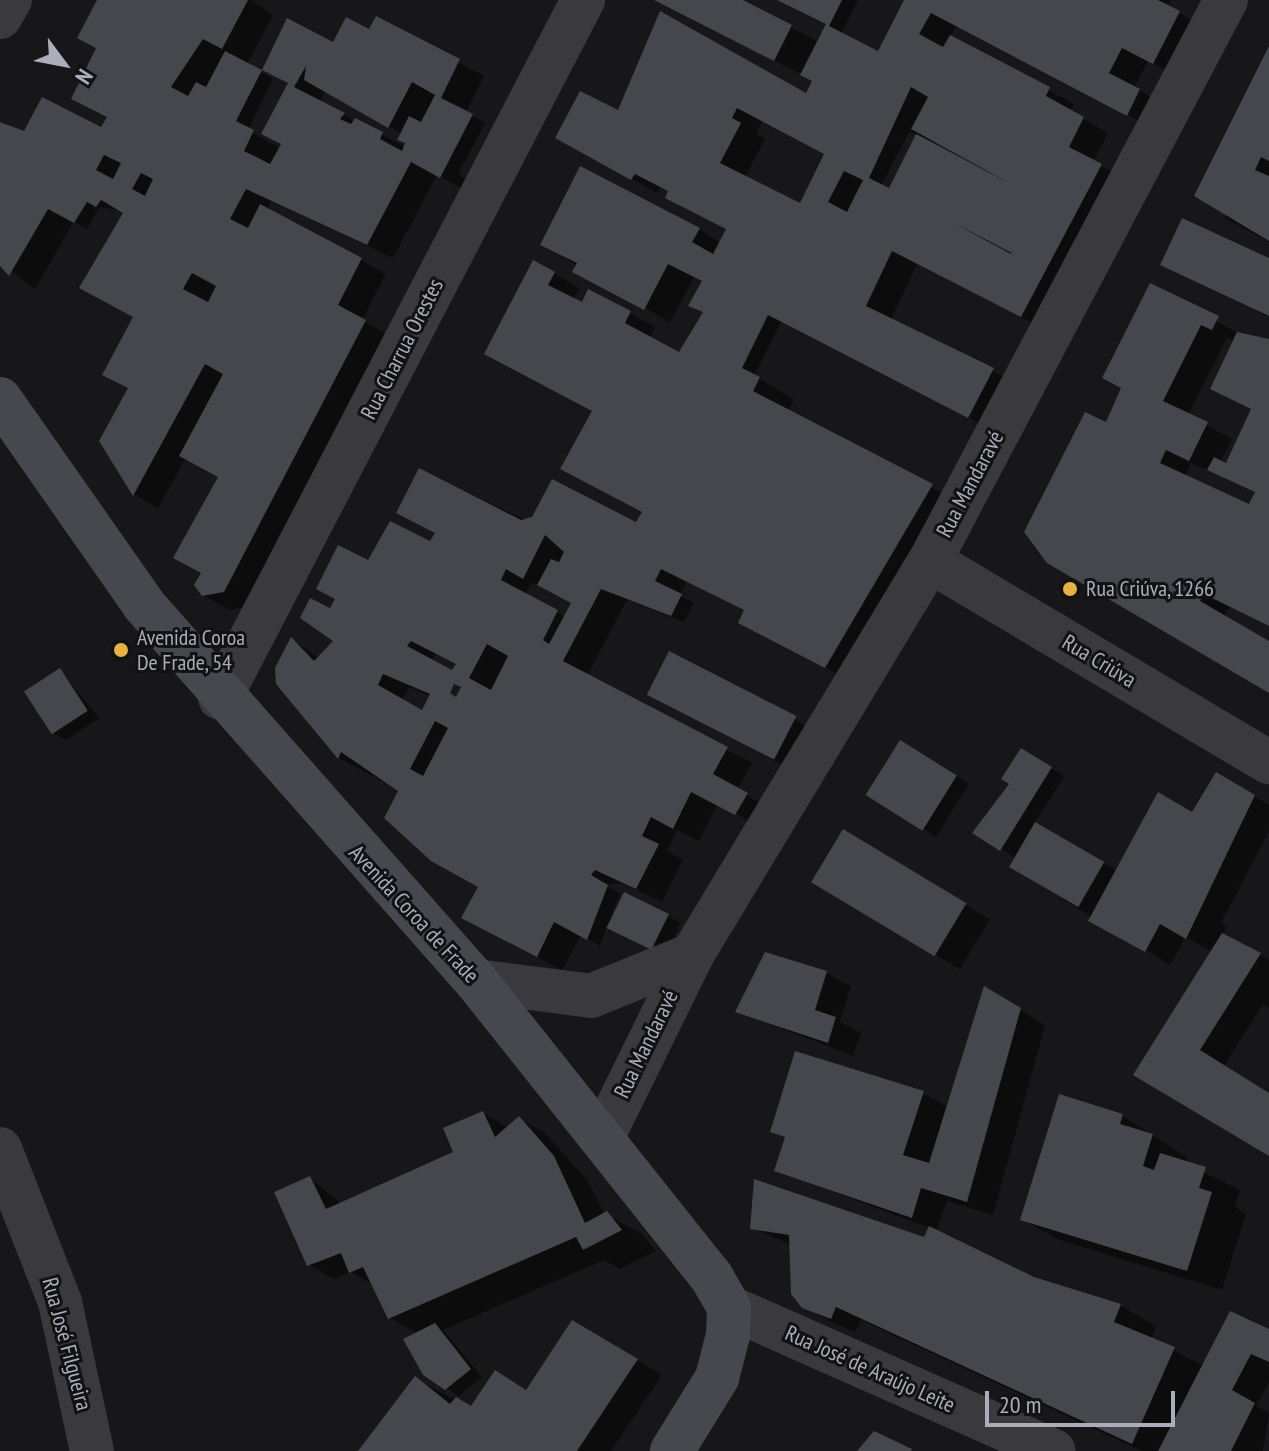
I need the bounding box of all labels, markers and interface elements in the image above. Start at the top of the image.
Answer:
north arrow [24,24,104,104]
text: N [69,64,99,89]
street label: Rua Charrua Orestes [355,274,449,424]
street label: Rua Mandaravé [931,426,1009,542]
place label: Rua Criúva, 1266 [1086,576,1215,602]
marker: Rua Criúva, 1266 [1061,580,1079,598]
place label: Avenida Coroa De Frade, 54 [137,624,245,676]
street label: Rua Criúva [1057,629,1141,693]
marker: Avenida Coroa De Frade, 54 [112,641,130,659]
street label: Avenida Coroa de Frade [343,840,485,988]
street label: Rua Mandaravé [609,986,683,1102]
street label: Rua José Filgueira [37,1275,97,1413]
street label: Rua José de Araújo Leite [781,1320,959,1418]
scale bar [989,1375,1179,1425]
text: 20 m [999,1389,1041,1420]

